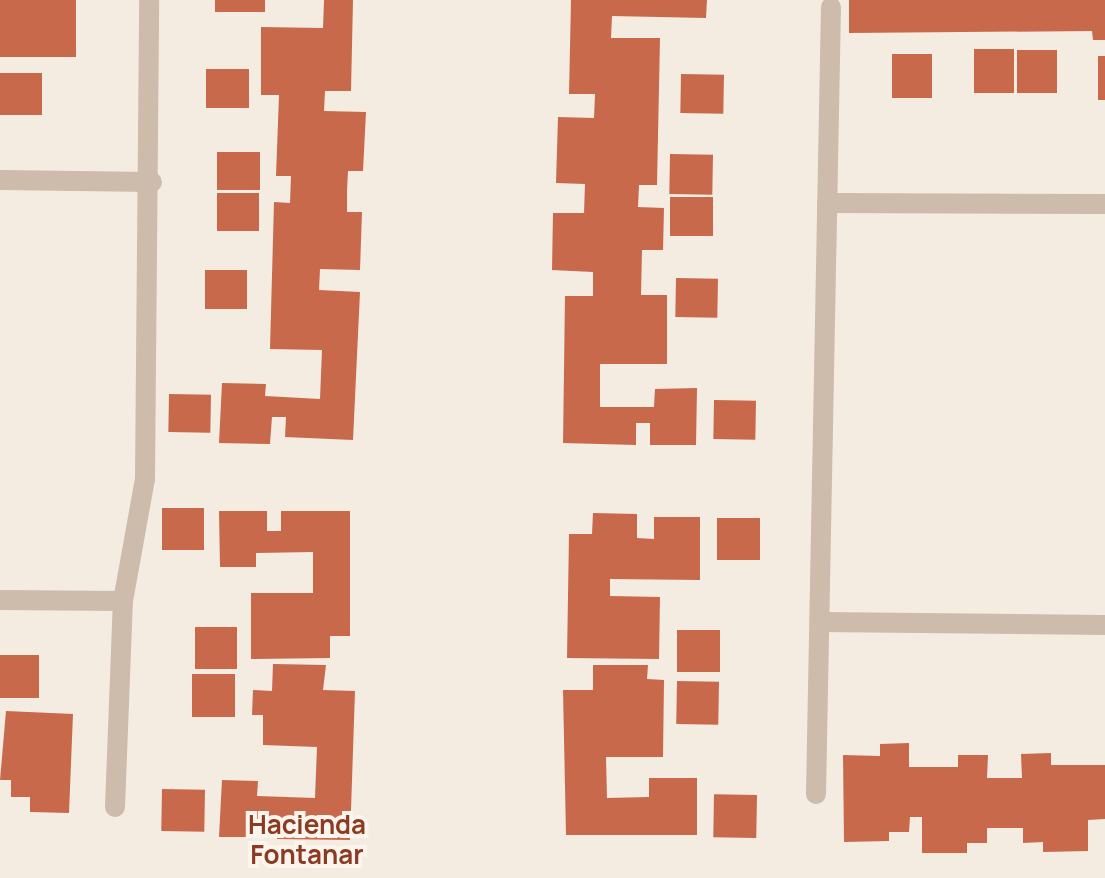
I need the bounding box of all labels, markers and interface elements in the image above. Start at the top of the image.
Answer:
district label: Hacienda Fontanar [248,809,366,870]

